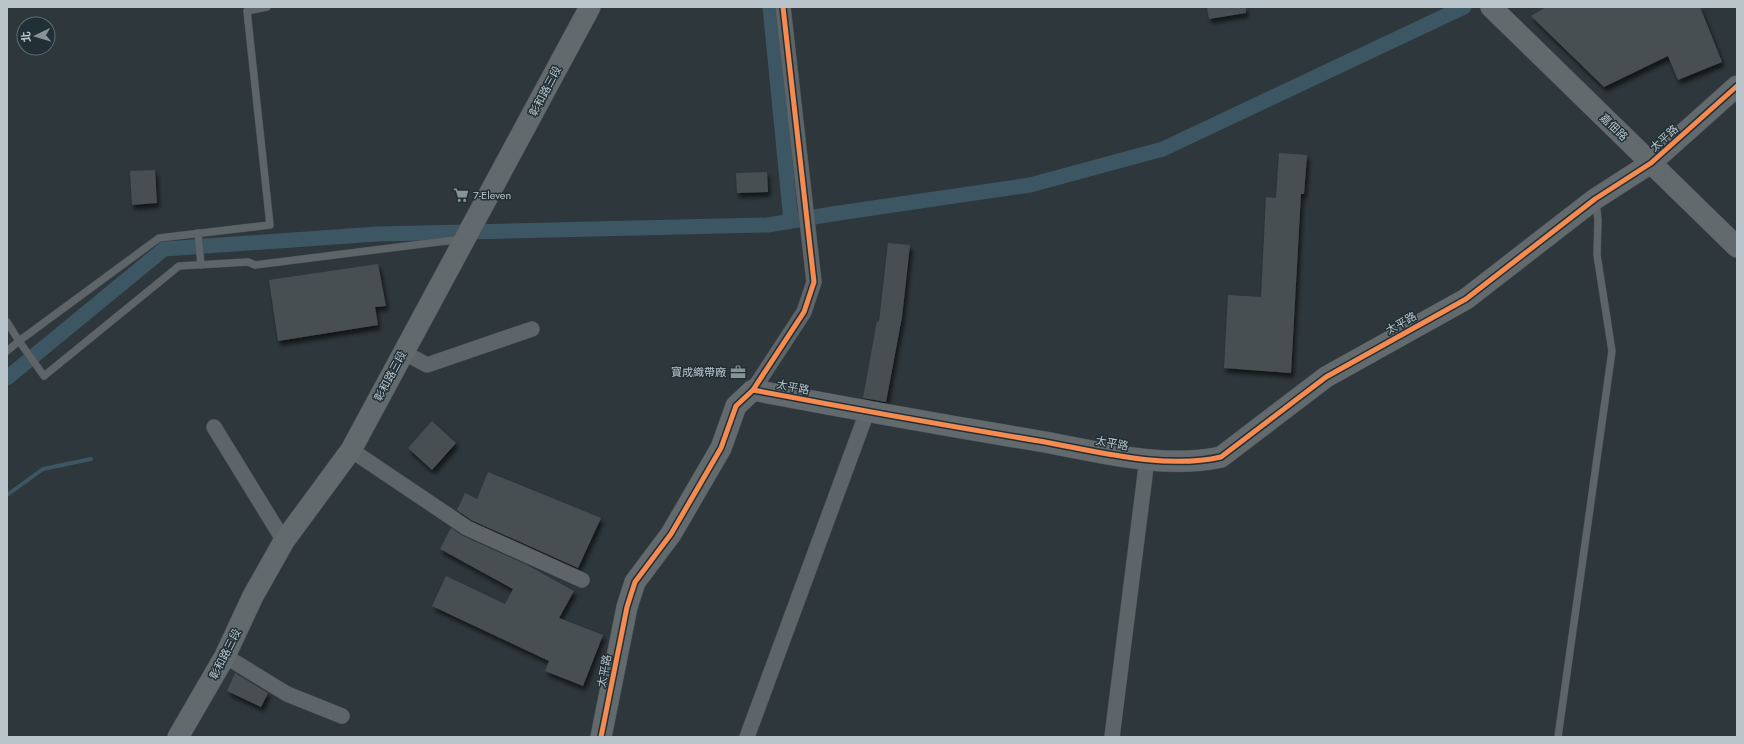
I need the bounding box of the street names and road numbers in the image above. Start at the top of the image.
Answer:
street label: 彰和路三段 [525,63,565,119]
street label: 嘉佃路 [1597,110,1631,144]
street label: 太平路 [1646,121,1682,155]
street label: 太平路 [1383,308,1419,338]
street label: 彰和路三段 [370,348,410,404]
street label: 太平路 [775,376,811,398]
street label: 太平路 [1094,432,1130,454]
street label: 彰和路三段 [205,626,245,682]
street label: 太平路 [593,653,615,689]

